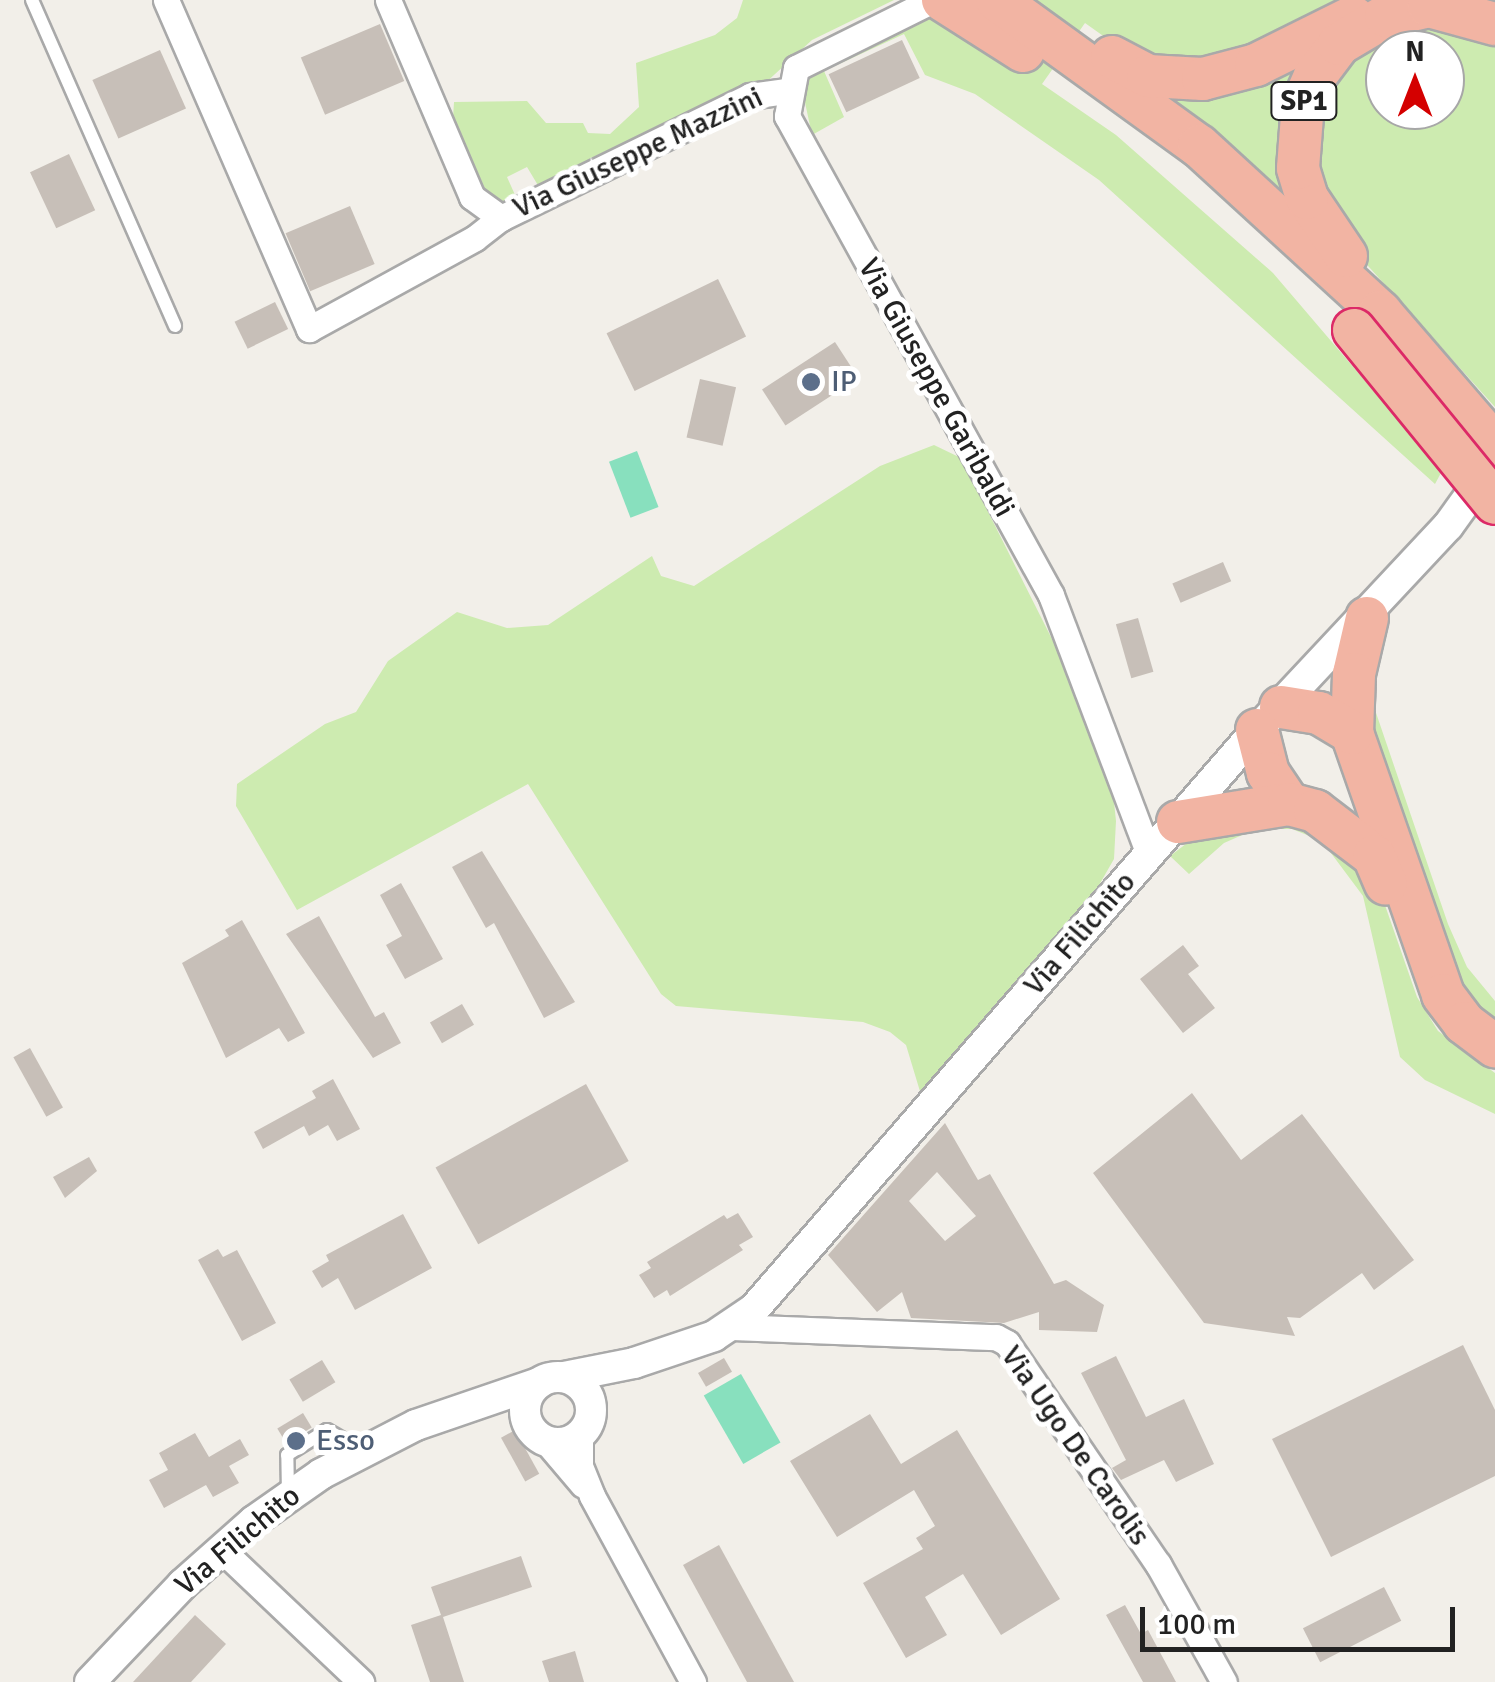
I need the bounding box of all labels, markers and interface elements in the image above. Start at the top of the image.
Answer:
north arrow [1365,30,1465,130]
text: N [1405,35,1425,69]
road number: SP1 [1269,78,1339,124]
street label: Via Giuseppe Mazzini [507,79,769,227]
street label: Via Giuseppe Garibaldi [850,252,1022,524]
place label: IP [831,364,857,400]
marker: IP [800,371,822,393]
street label: Via Filichito [1017,865,1143,1003]
street label: Via Ugo De Carolis [993,1339,1157,1553]
place label: Esso [316,1423,375,1459]
marker: Esso [285,1430,307,1452]
street label: Via Filichito [168,1478,308,1604]
scale bar [1145,1587,1460,1649]
text: 100 m [1157,1606,1236,1643]

